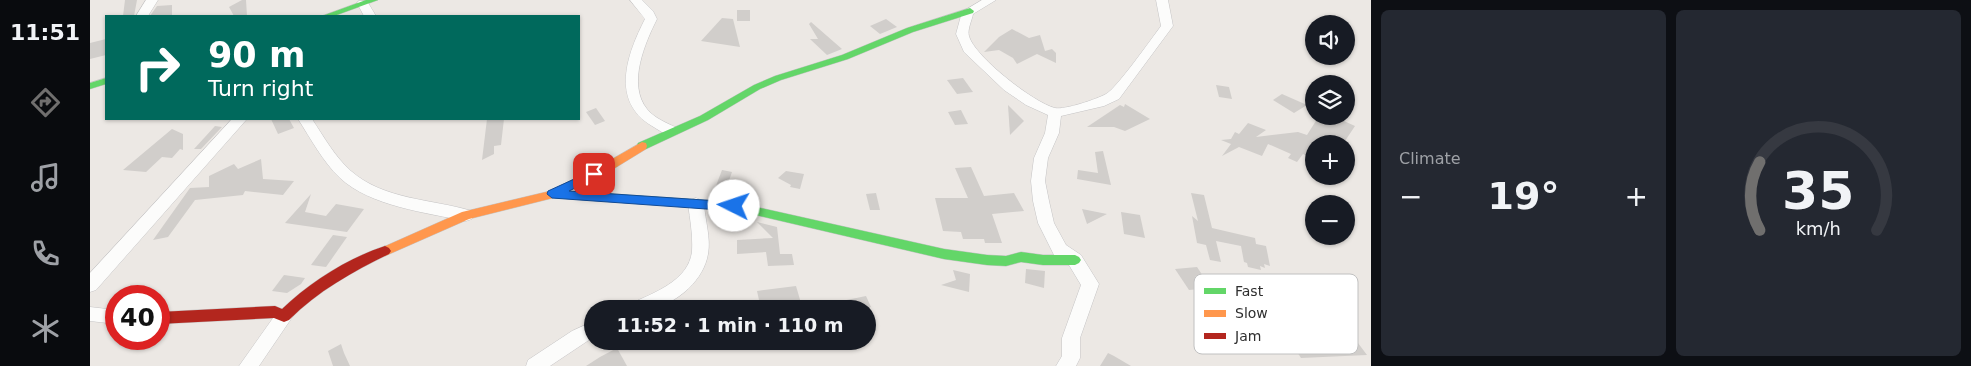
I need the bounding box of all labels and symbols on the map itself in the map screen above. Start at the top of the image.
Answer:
pin [573,153,615,195]
position arrow [707,179,759,231]
legend [1194,274,1358,354]
text: Fast [1235,283,1264,299]
speed limit sign: 40 [105,285,170,350]
text: Slow [1235,305,1268,321]
text: Jam [1234,328,1261,344]

